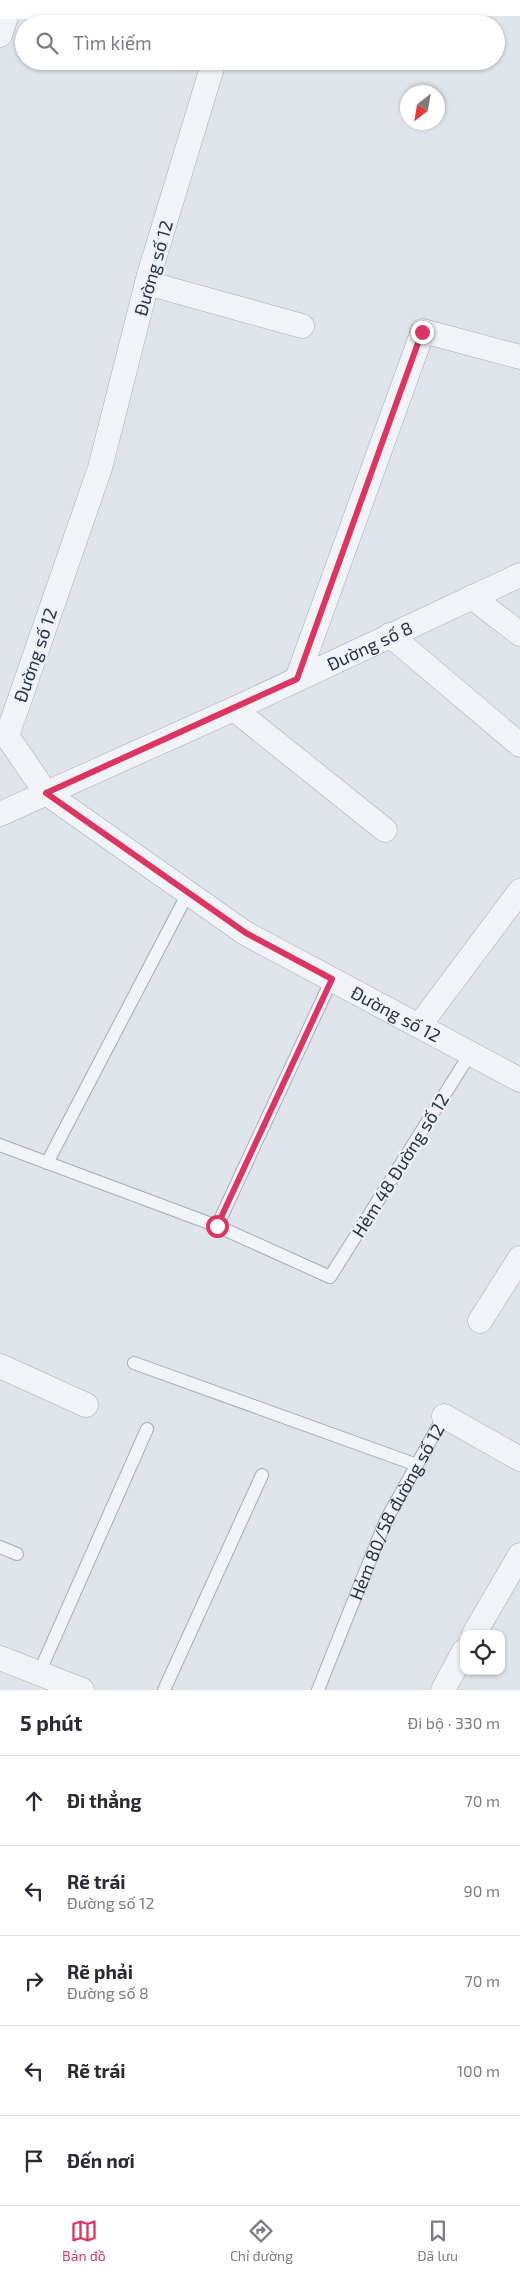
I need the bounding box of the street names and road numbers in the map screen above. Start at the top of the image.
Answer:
street label: Đường số 12 [129,218,177,318]
street label: Đường số 12 [9,605,61,705]
street label: Đường số 8 [323,616,416,675]
street label: Đường số 12 [347,981,445,1047]
street label: Hẻm 48 Đường số 12 [347,1089,453,1241]
street label: Hẻm 80/58 đường số 12 [344,1420,449,1603]

